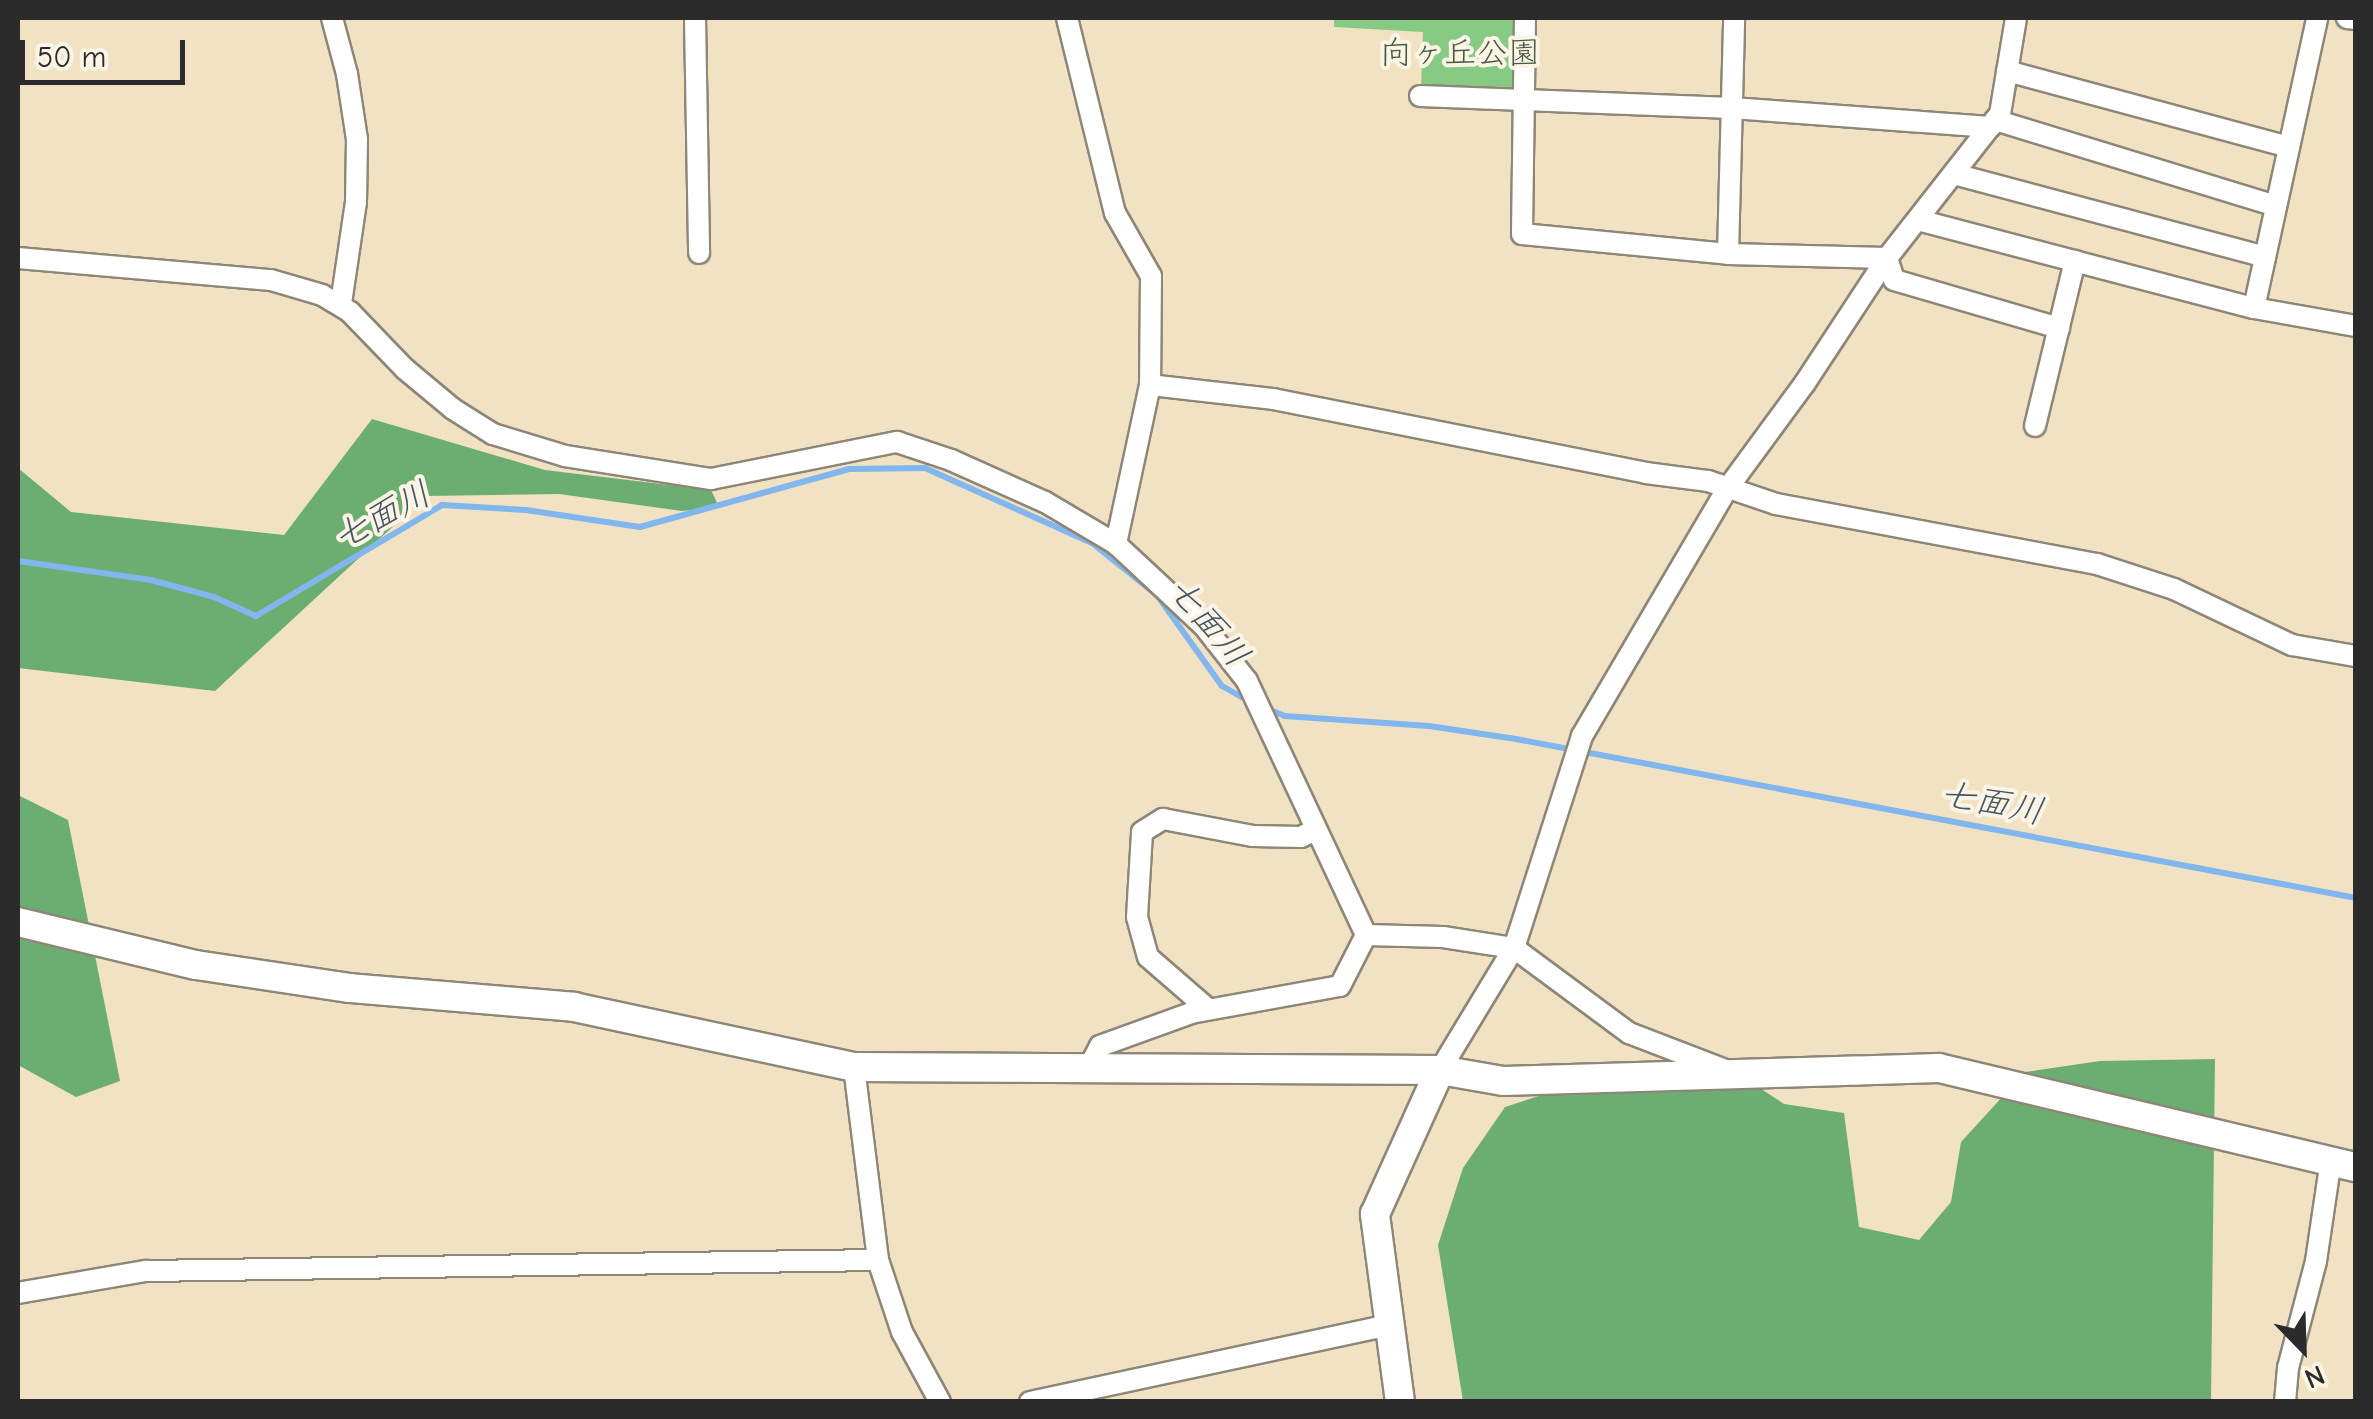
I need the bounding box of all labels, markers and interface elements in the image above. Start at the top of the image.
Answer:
scale bar [25,20,190,82]
park label: 向ヶ丘公園 [1380,34,1540,72]
text: 50 m [37,40,106,75]
water label: 七面川 [326,473,438,559]
water label: 七面川 [1158,568,1258,676]
water label: 七面川 [1936,772,2048,834]
north arrow [2253,1299,2353,1399]
text: N [2300,1358,2329,1395]

